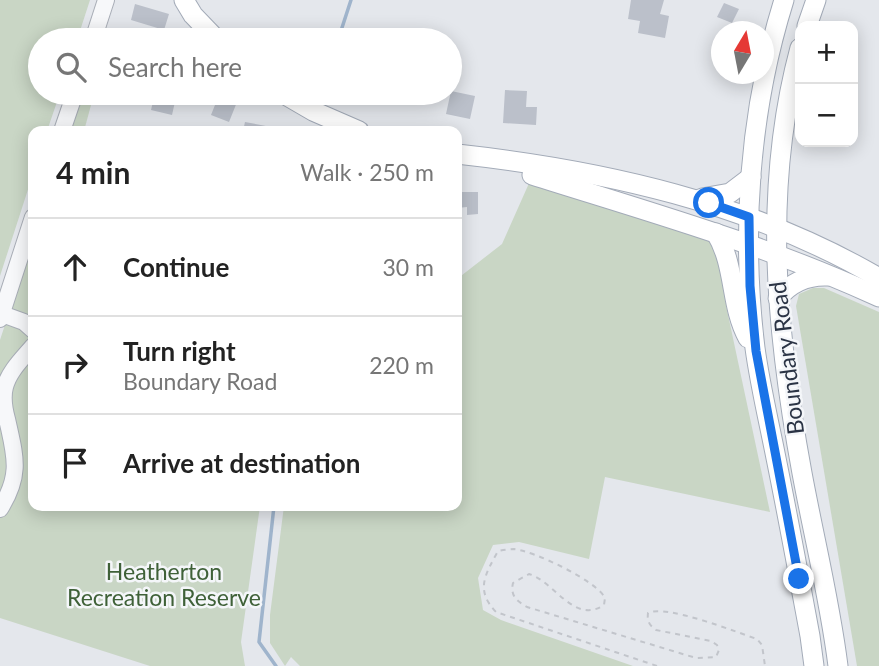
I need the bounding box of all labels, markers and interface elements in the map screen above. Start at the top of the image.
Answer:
north arrow [711,21,774,84]
map controls [795,21,858,147]
button: + [795,21,858,84]
search box [28,28,462,105]
icon: search [52,48,90,86]
text: Search here [108,51,242,83]
button: − [795,84,858,147]
text: 4 min [56,154,130,190]
text: Walk · 250 m [300,158,434,186]
route start [693,187,724,218]
icon: ahead [56,248,94,286]
text: Continue [123,251,229,283]
text: 30 m [383,253,434,281]
street label: Boundary Road [763,280,809,436]
text: Turn right [123,335,236,367]
icon: right [56,346,94,384]
text: 220 m [369,351,434,379]
text: Boundary Road [123,367,277,395]
icon: arrive [56,444,94,482]
text: Arrive at destination [123,447,360,479]
park label: Heatherton Recreation Reserve [67,557,261,611]
route end [783,563,814,594]

